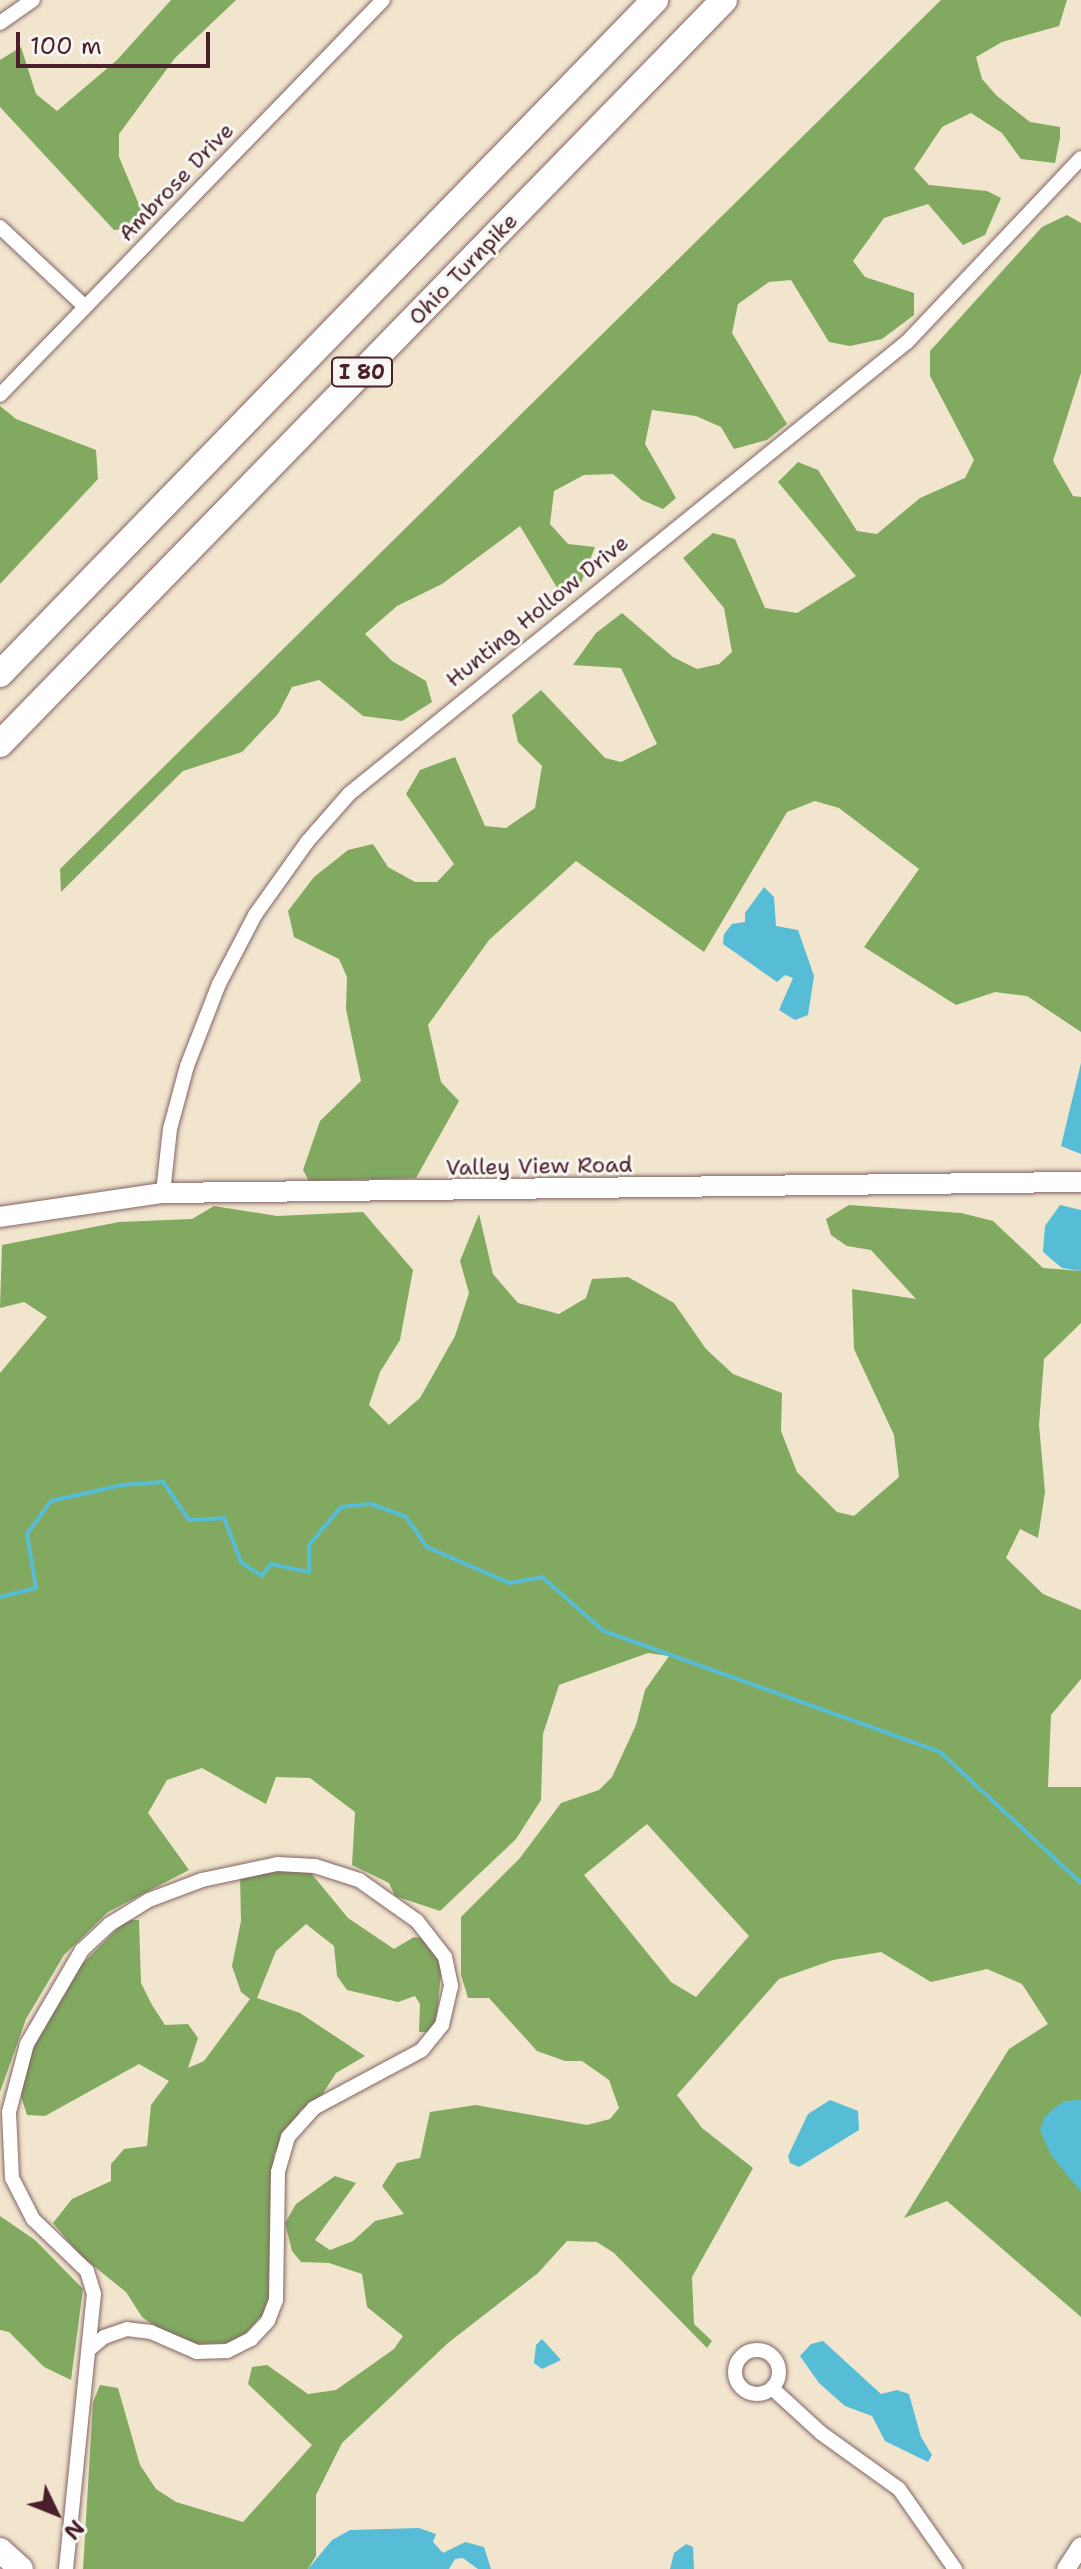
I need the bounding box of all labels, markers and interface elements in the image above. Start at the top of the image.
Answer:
scale bar [20,16,214,66]
text: 100 m [30,30,102,62]
street label: Ambrose Drive [113,117,239,247]
street label: Ohio Turnpike [403,208,523,330]
road number: I 80 [330,356,394,388]
street label: Hunting Hollow Drive [441,529,633,693]
street label: Valley View Road [445,1151,633,1181]
north arrow [16,2473,96,2553]
text: N [57,2513,90,2546]

